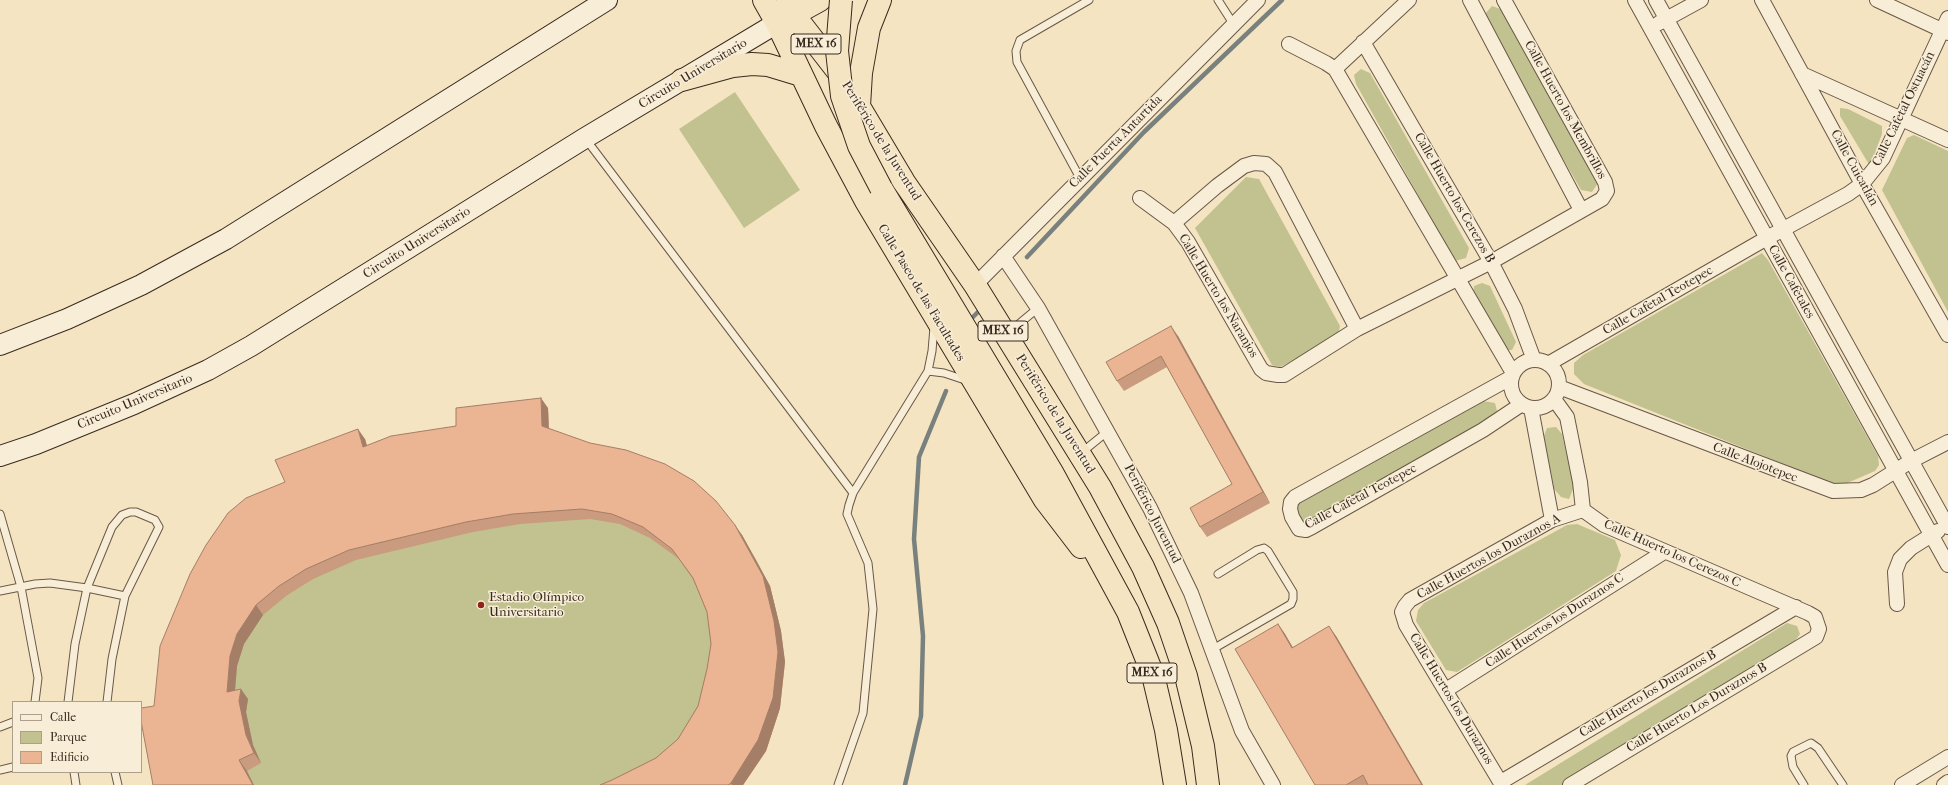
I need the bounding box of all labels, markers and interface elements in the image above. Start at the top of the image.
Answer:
road number: MEX 16 [791,34,841,54]
street label: Circuito Universitario [636,36,750,112]
street label: Calle Huerto los Membrillos [1520,38,1610,182]
street label: Calle Cafetal Ostuacán [1869,49,1939,169]
street label: Periférico de la Juventud [838,78,924,204]
street label: Calle Puerta Antartida [1066,92,1166,192]
street label: Calle Cuicatlán [1827,127,1881,209]
street label: Calle Huerto los Cerezos B [1410,130,1498,266]
street label: Circuito Universitario [361,204,473,282]
street label: Calle Paseo de las Facultades [874,222,968,364]
street label: Calle Huerto los Naranjos [1175,231,1261,361]
street label: Calle Cafetales [1764,242,1818,322]
street label: Calle Cafetal Teotepec [1600,263,1716,339]
road number: MEX 16 [978,321,1028,341]
street label: Periférico de la Juventud [1012,351,1098,477]
street label: Circuito Universitario [75,371,195,433]
street label: Calle Alojotepec [1710,440,1800,486]
street label: Calle Cafetal Teotepec [1302,461,1420,533]
street label: Periférico Juventud [1120,462,1184,566]
street label: Calle Huertos los Duraznos A [1414,511,1564,603]
street label: Calle Huerto los Cerezos C [1601,517,1743,591]
street label: Calle Huertos los Duraznos C [1483,570,1627,672]
place label: Estadio Olímpico Universitario [489,590,584,621]
marker: Estadio Olímpico Universitario [476,600,486,610]
street label: Calle Huertos los Duraznos [1406,630,1496,768]
street label: Calle Huerto los Duraznos B [1577,647,1719,741]
street label: Calle Huerto Los Duraznos B [1624,660,1770,756]
road number: MEX 16 [1127,663,1177,683]
legend [12,701,142,773]
text: Calle [50,710,76,724]
text: Parque [50,730,87,744]
text: Edificio [50,750,89,764]

